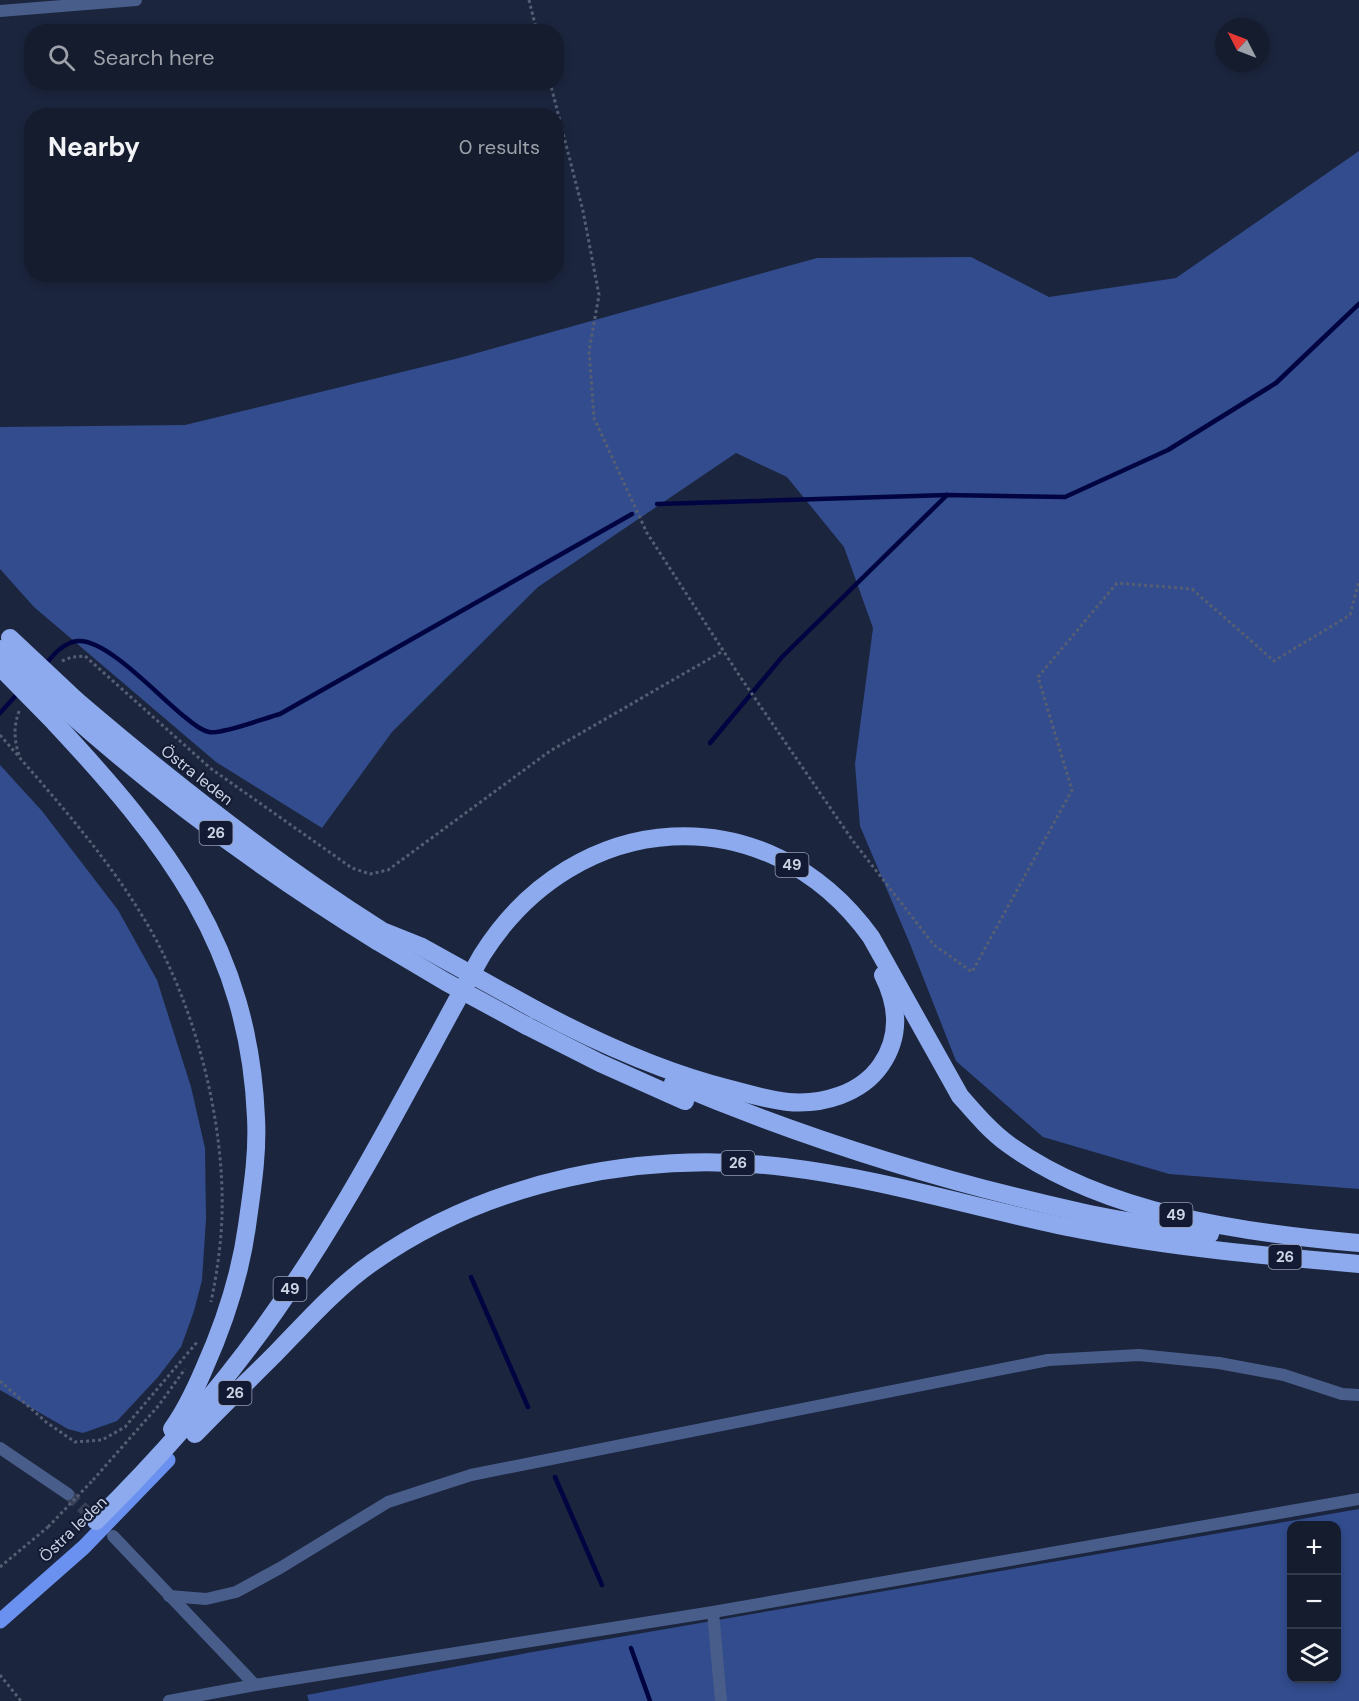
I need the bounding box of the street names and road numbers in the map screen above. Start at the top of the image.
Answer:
street label: Östra leden [157,740,237,810]
road number: 26 [200,821,232,845]
road number: 49 [776,853,808,877]
road number: 26 [722,1151,754,1175]
road number: 49 [1160,1203,1192,1227]
road number: 26 [1268,1245,1302,1269]
road number: 49 [274,1277,306,1301]
road number: 26 [218,1381,252,1405]
street label: Östra leden [35,1492,111,1566]

